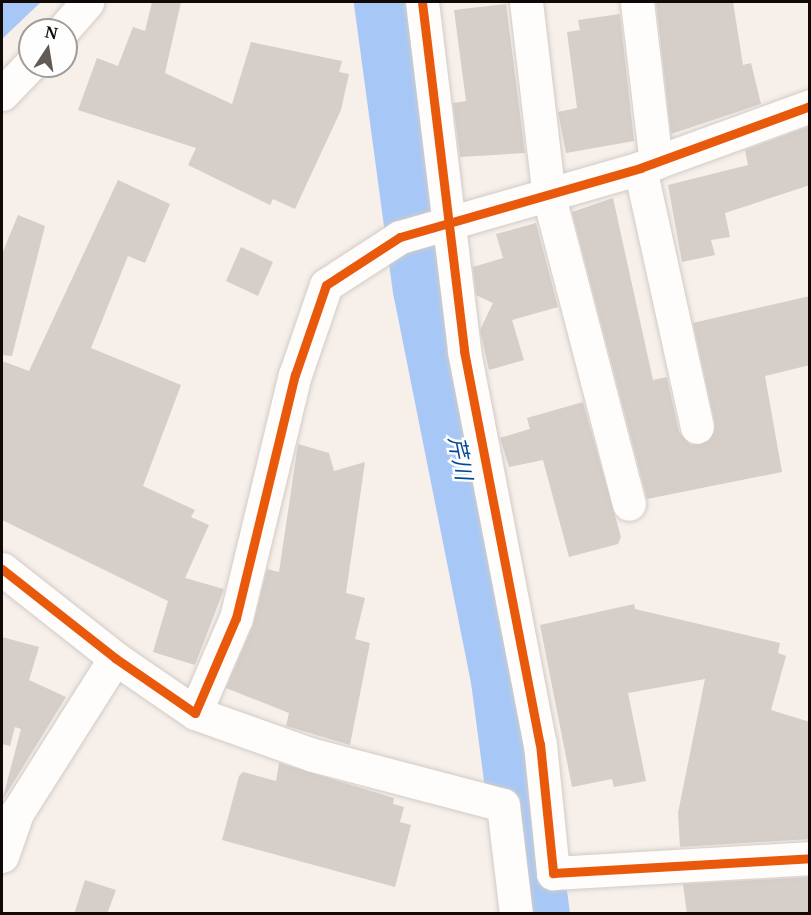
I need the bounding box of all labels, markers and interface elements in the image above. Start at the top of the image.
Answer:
north arrow [18,18,78,78]
text: N [43,20,60,44]
water label: 芹川 [444,434,478,482]

